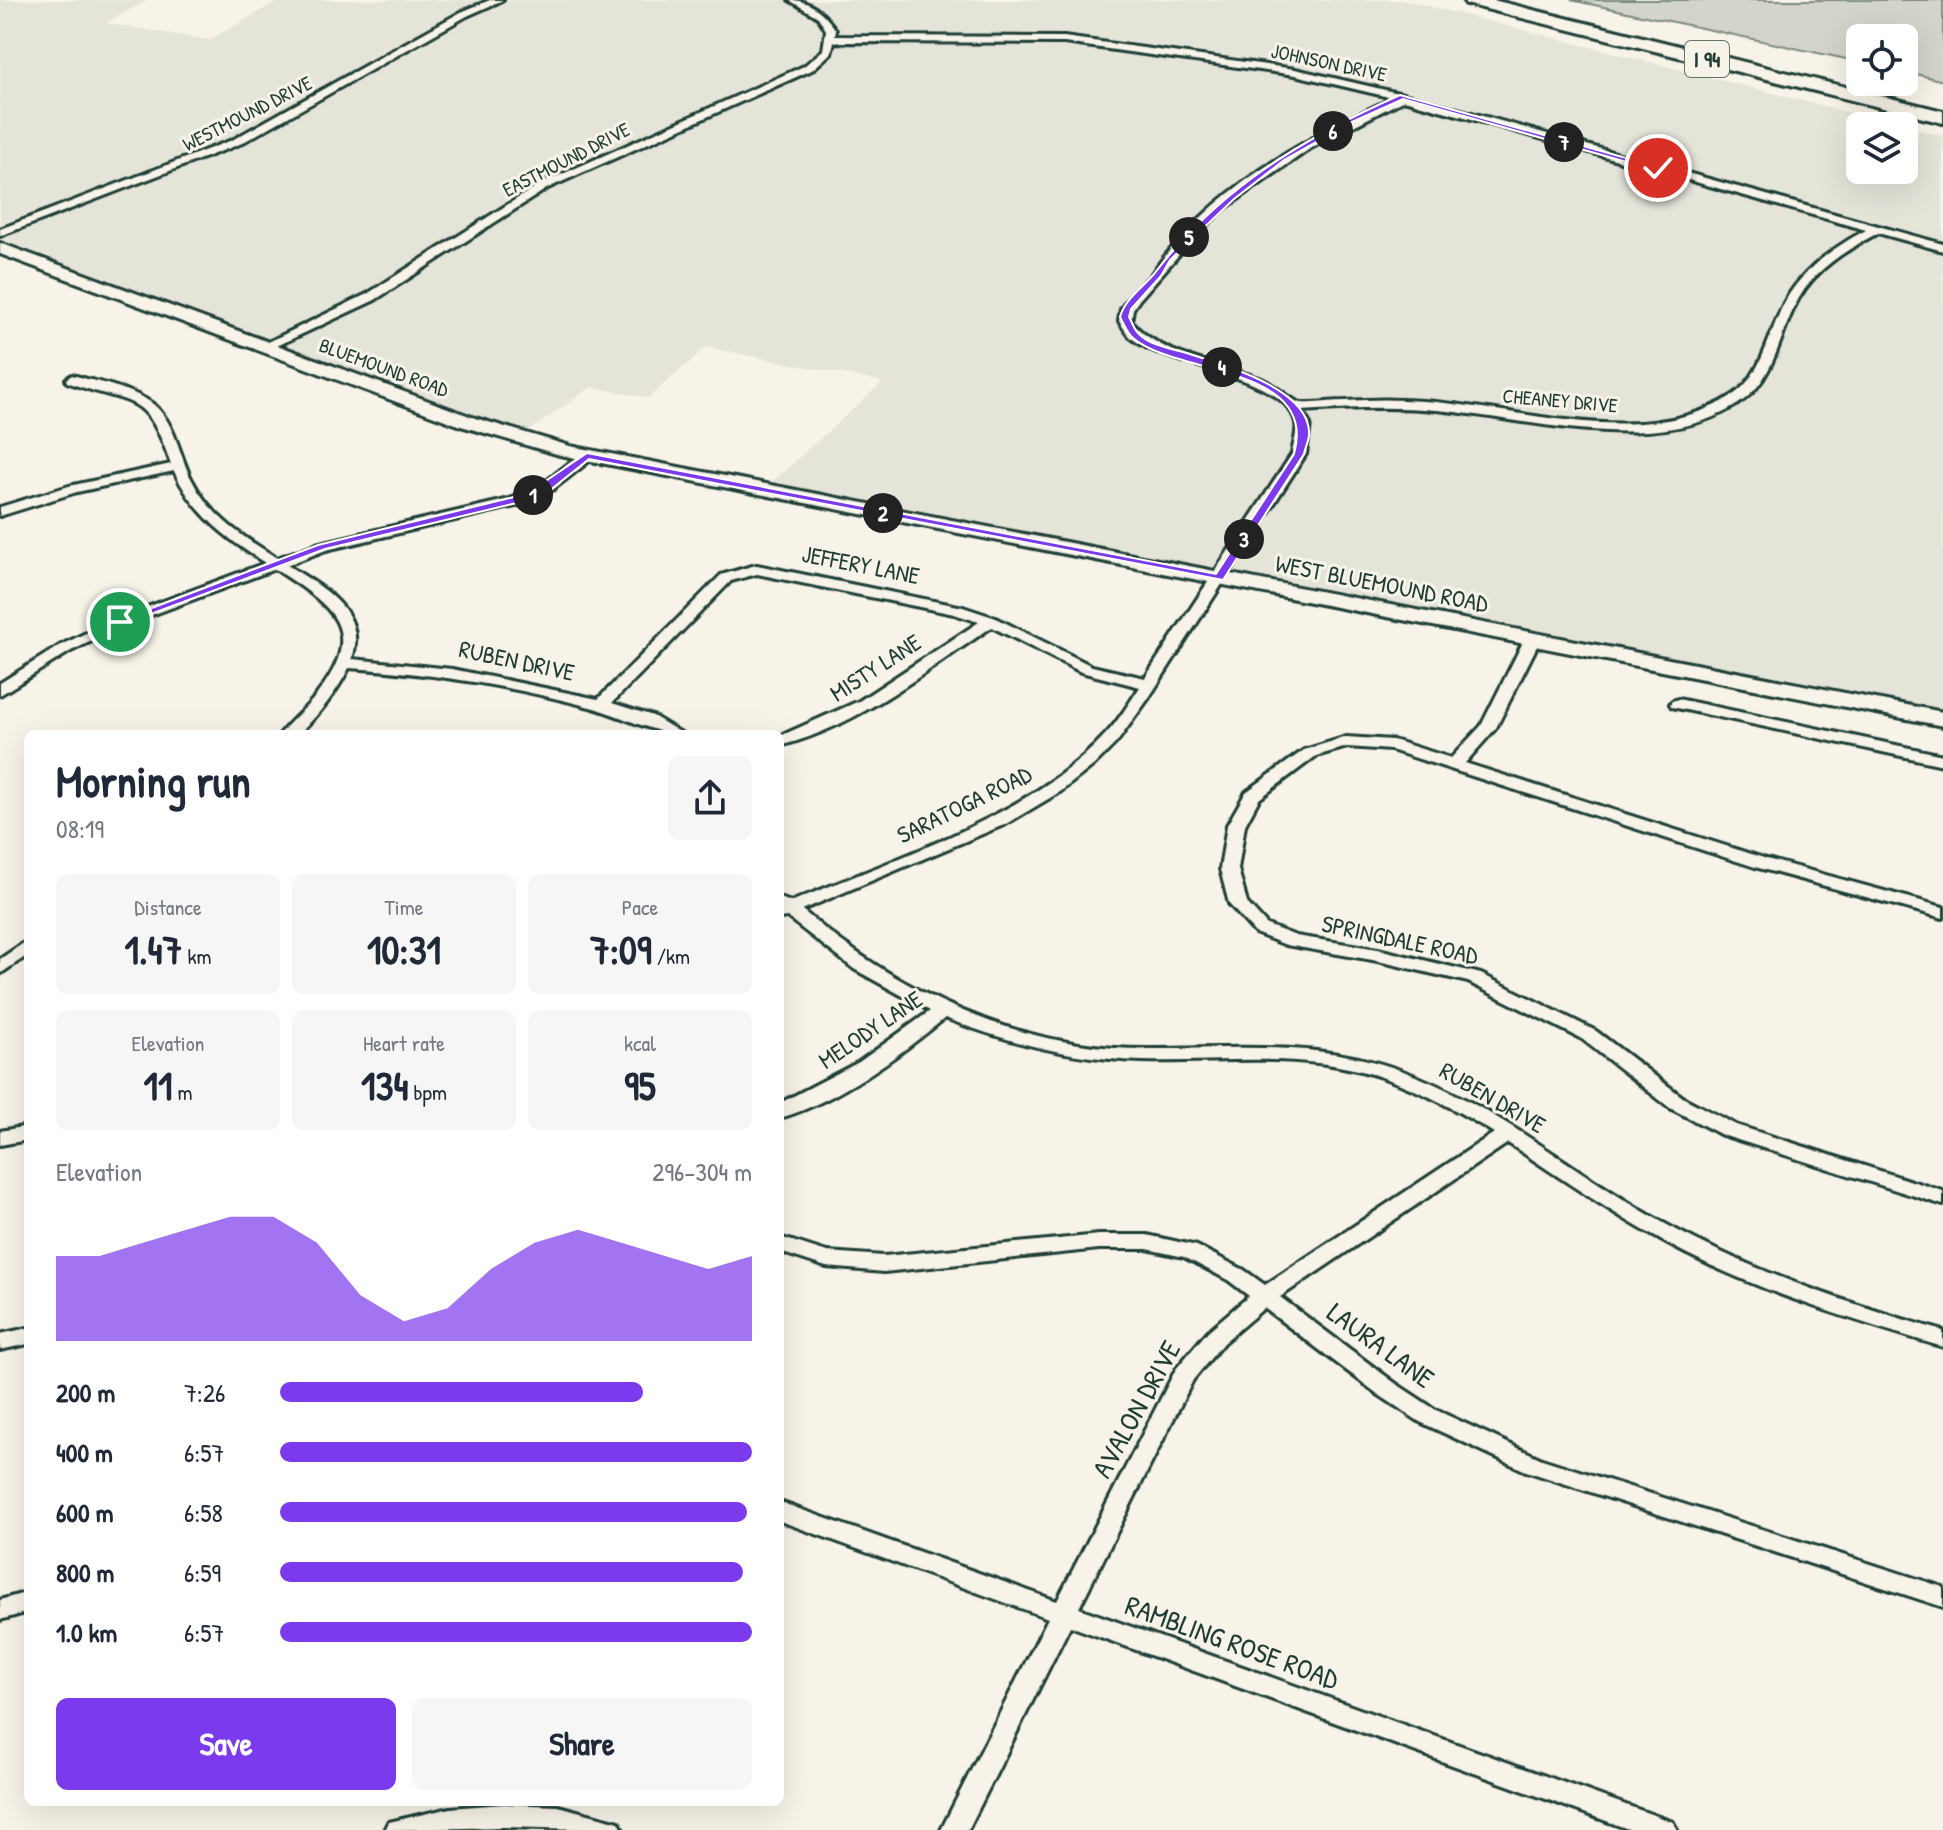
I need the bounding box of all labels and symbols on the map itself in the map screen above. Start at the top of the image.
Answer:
street label: JOHNSON DRIVE [1269,37,1389,87]
road number: I 94 [1685,41,1729,77]
street label: WESTMOUND DRIVE [178,69,316,157]
pin: 6 [1313,111,1353,151]
street label: EASTMOUND DRIVE [498,115,634,203]
pin: 7 [1544,122,1584,162]
pin [1624,134,1692,202]
pin: 5 [1169,217,1209,257]
street label: BLUEMOUND ROAD [316,331,453,403]
pin: 4 [1202,347,1242,387]
street label: CHEANEY DRIVE [1501,382,1619,418]
pin: 1 [513,475,553,515]
pin: 2 [863,493,903,533]
pin: 3 [1224,519,1264,559]
street label: JEFFERY LANE [799,537,923,591]
street label: WEST BLUEMOUND ROAD [1273,547,1492,619]
pin [86,588,154,656]
street label: MISTY LANE [823,626,927,708]
street label: RUBEN DRIVE [456,632,578,688]
street label: SARATOGA ROAD [891,757,1037,850]
street label: SPRINGDALE ROAD [1319,907,1482,971]
street label: MELODY LANE [812,982,928,1075]
street label: RUBEN DRIVE [1434,1054,1552,1140]
street label: LAURA LANE [1320,1293,1442,1397]
street label: AVALON DRIVE [1083,1334,1189,1484]
street label: RAMBLING ROSE ROAD [1120,1586,1344,1698]

